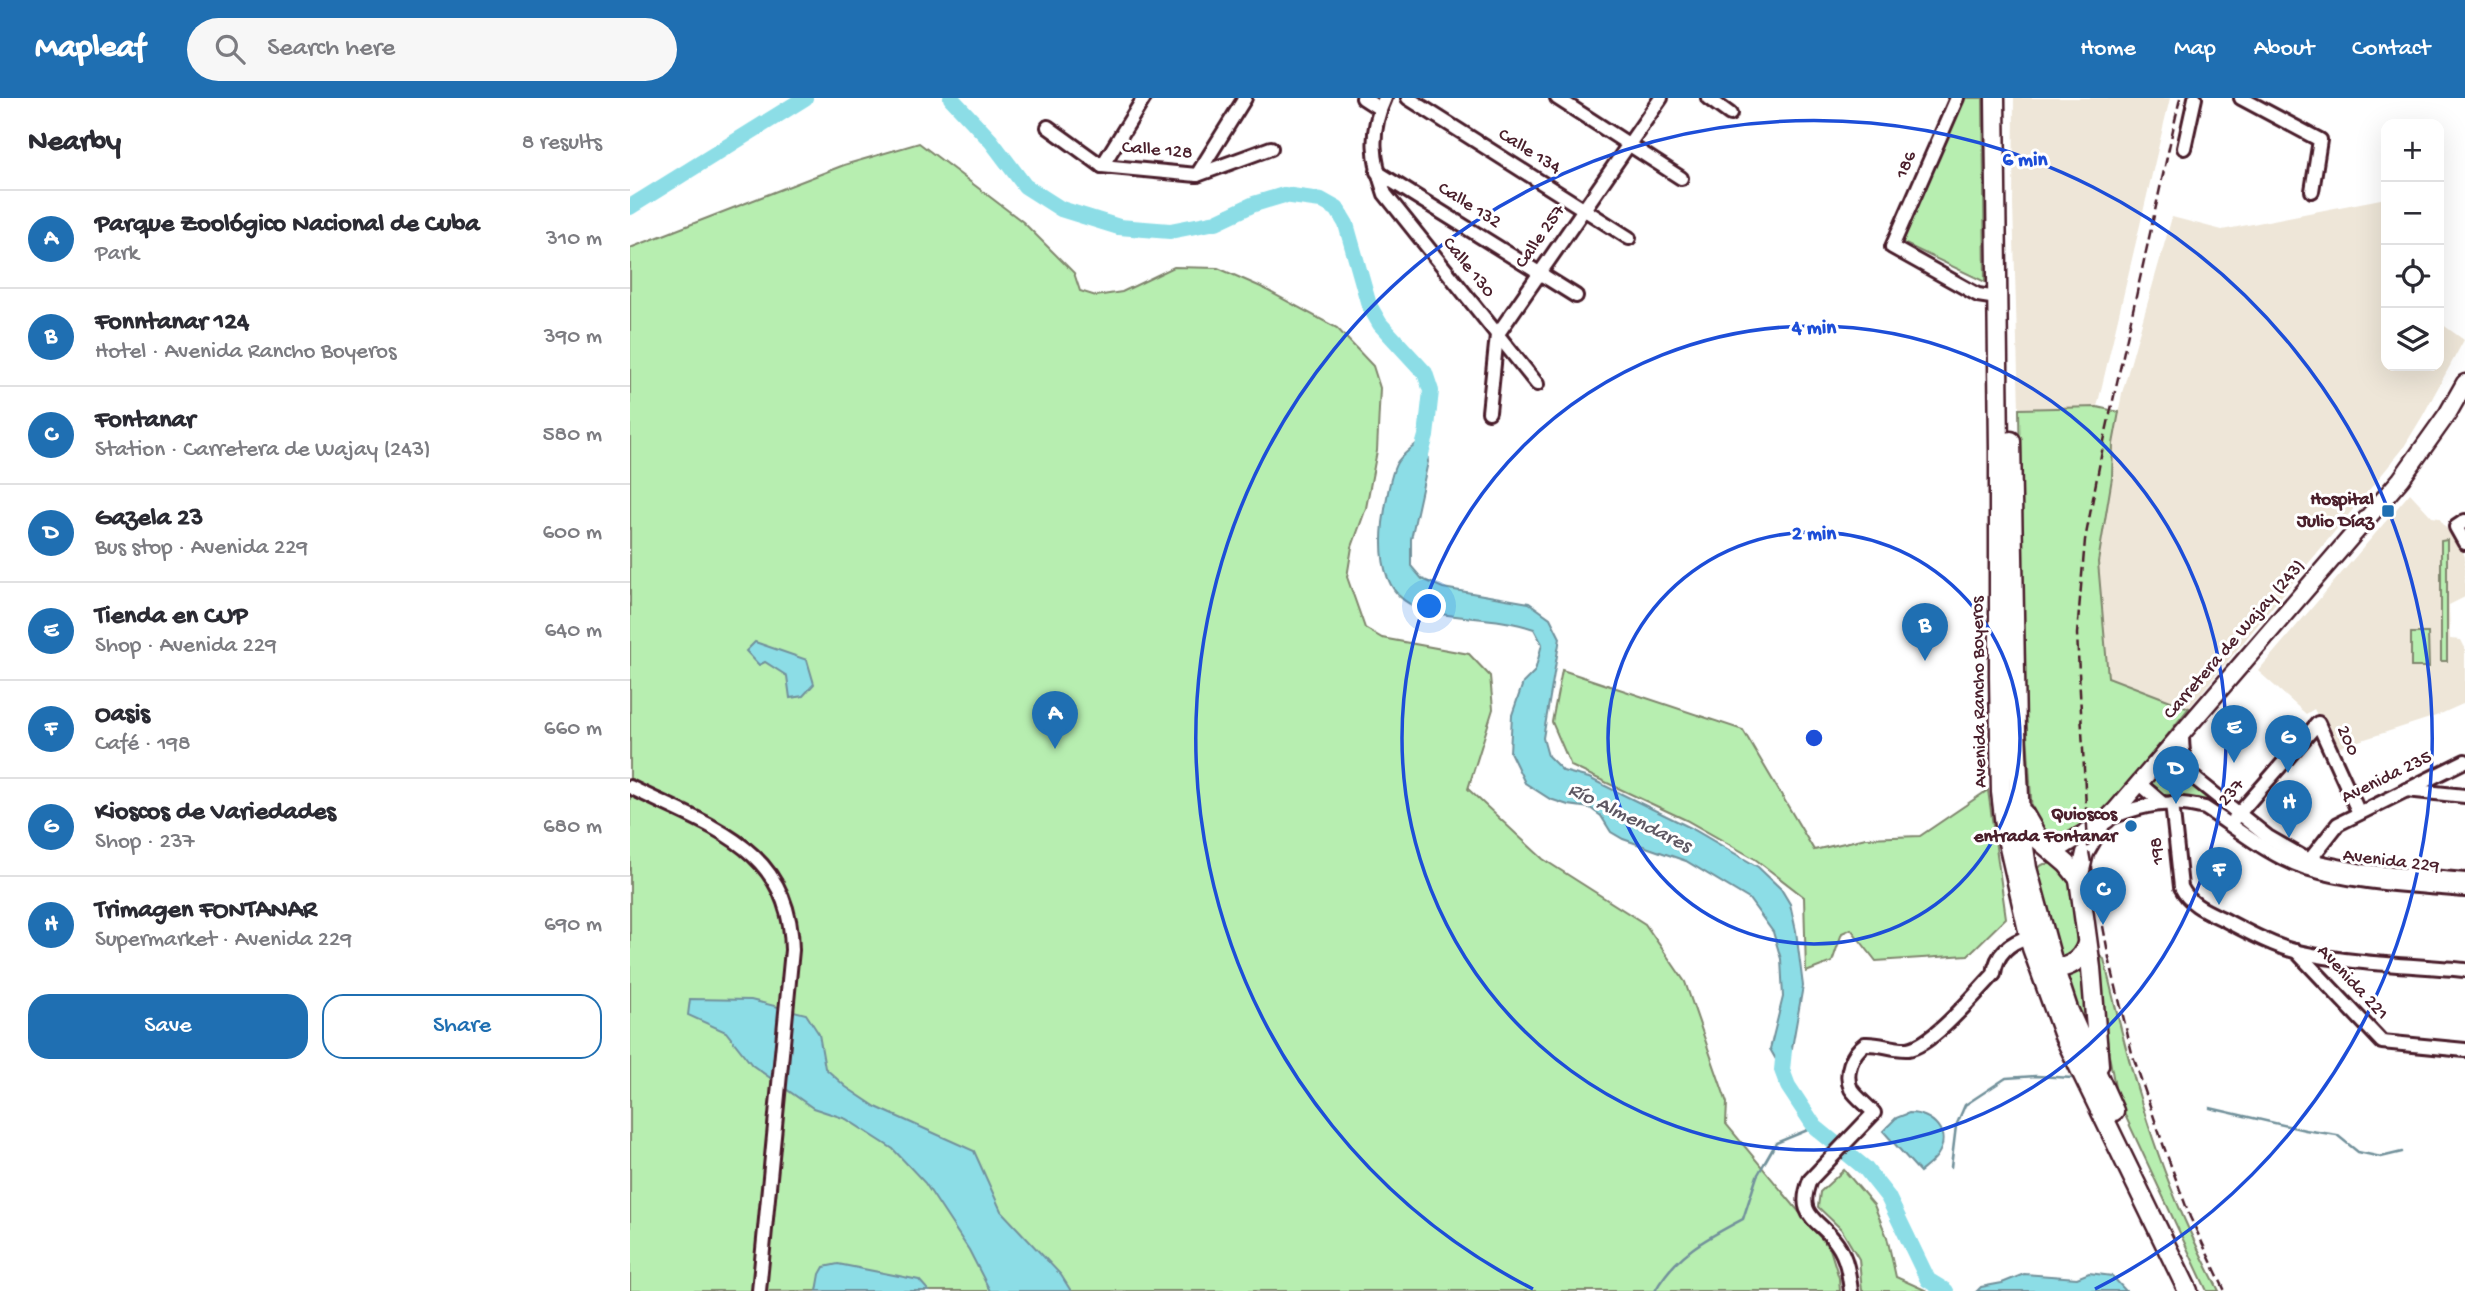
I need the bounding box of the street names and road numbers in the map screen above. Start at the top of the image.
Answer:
street label: Calle 134 [1493,124,1565,180]
street label: Calle 128 [1121,136,1193,166]
street label: 186 [1891,147,1923,183]
street label: Calle 132 [1433,178,1505,234]
street label: Calle 257 [1511,200,1572,273]
street label: Calle 130 [1436,233,1500,303]
street label: Carretera de Wajay (243) [2159,555,2311,725]
street label: Avenida Rancho Boyeros [1967,595,1993,788]
street label: 200 [2330,722,2364,760]
street label: Avenida 235 [2338,746,2436,810]
street label: 237 [2214,774,2251,812]
street label: 198 [2145,836,2171,867]
street label: Avenida 229 [2342,845,2441,879]
street label: Avenida 221 [2311,940,2393,1026]

